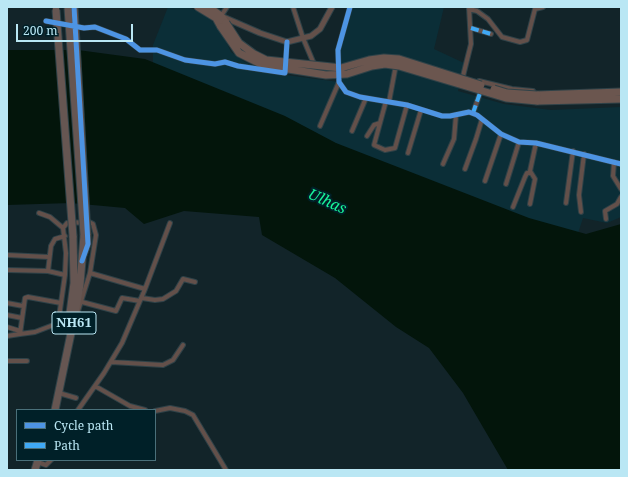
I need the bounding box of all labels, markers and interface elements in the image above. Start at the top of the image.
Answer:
scale bar [18,16,135,42]
text: 200 m [23,22,58,39]
water label: Ulhas [305,186,349,218]
road number: NH61 [52,312,96,334]
legend [16,409,156,461]
text: Cycle path [54,417,113,434]
text: Path [54,437,80,454]

